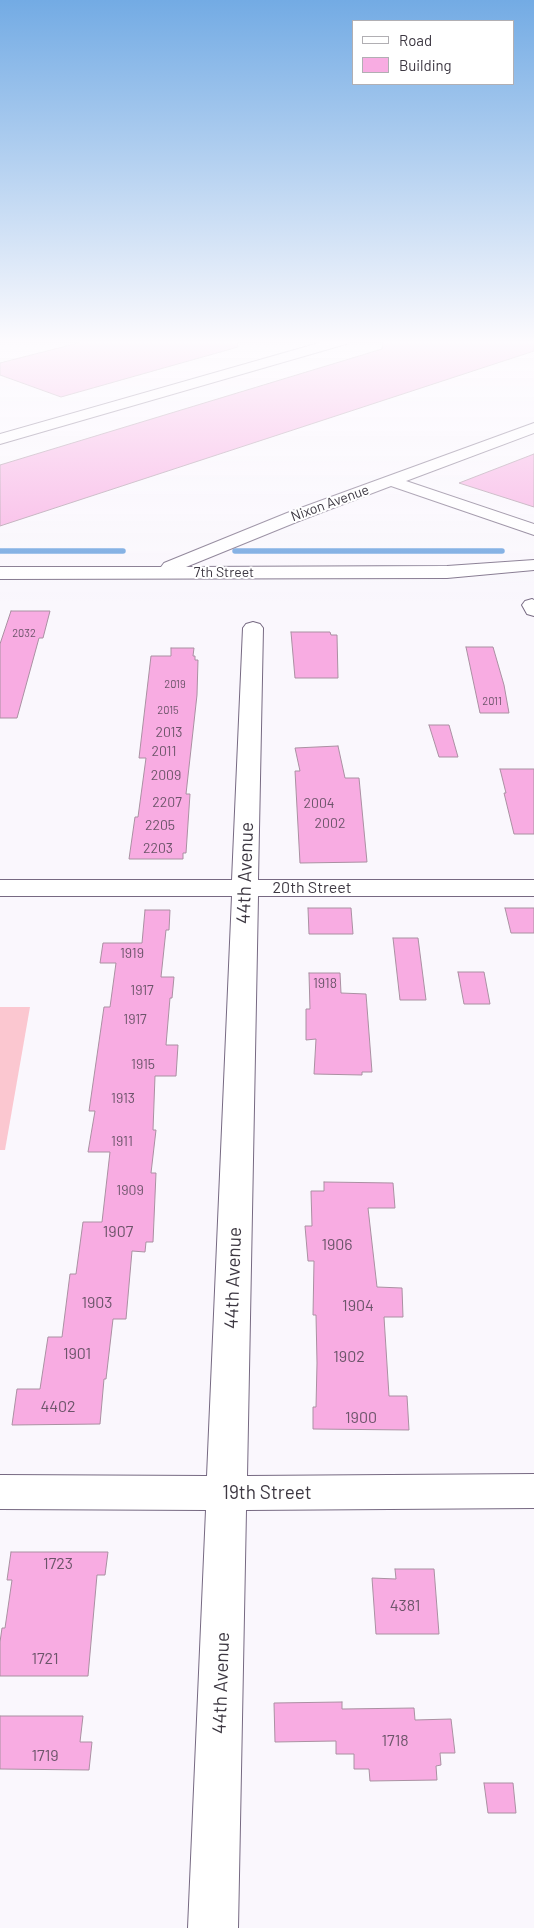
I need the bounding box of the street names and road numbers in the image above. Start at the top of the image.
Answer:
street label: Nixon Avenue [289,481,371,525]
street label: 7th Street [194,564,254,580]
street label: 44th Avenue [232,821,258,925]
street label: 20th Street [273,878,351,898]
street label: 44th Avenue [220,1226,246,1330]
street label: 19th Street [222,1482,312,1504]
street label: 44th Avenue [208,1631,234,1735]

